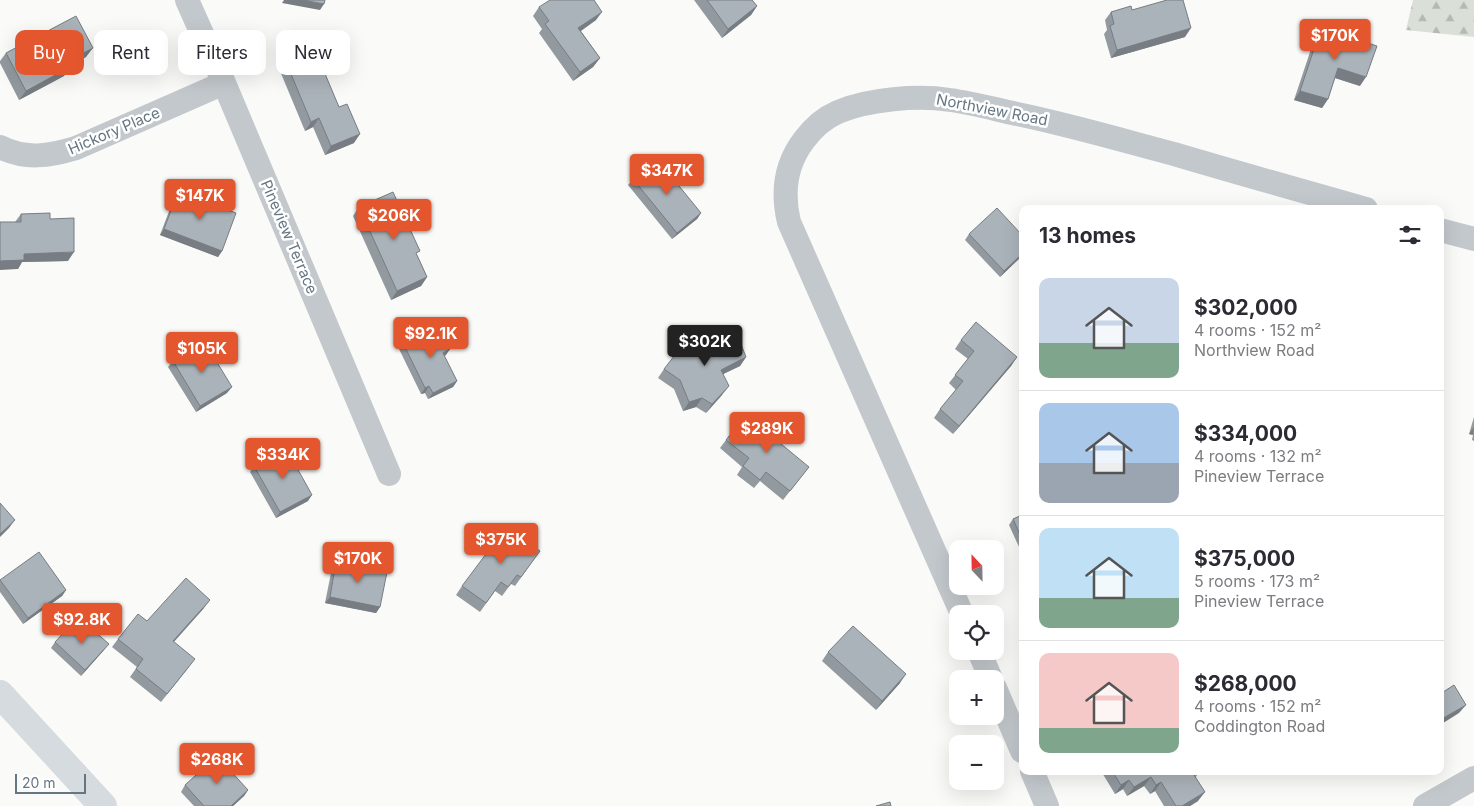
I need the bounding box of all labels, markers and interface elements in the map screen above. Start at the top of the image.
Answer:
pin: $170K [1300,18,1370,61]
text: $170K [1311,25,1359,45]
chip: Buy [15,30,84,75]
chip: Rent [94,30,168,75]
chip: Filters [178,30,266,75]
chip: New [276,30,350,75]
street label: Northview Road [935,89,1049,130]
street label: Hickory Place [65,103,162,158]
pin: $347K [632,154,702,196]
text: $347K [641,160,693,180]
street label: Pineview Terrace [257,177,322,297]
pin: $147K [165,178,235,221]
text: $147K [175,185,225,205]
pin: $206K [359,198,429,241]
text: $206K [367,205,421,225]
icon: filters [1396,221,1424,249]
text: 13 homes [1039,223,1136,248]
text: $302,000 [1194,295,1298,320]
icon: home [1079,298,1139,358]
pin: $92.1K [390,316,472,359]
text: 4 rooms · 152 m² [1194,320,1321,340]
text: $92.1K [404,323,458,343]
pin: $302K [670,324,740,367]
text: $302K [678,331,732,351]
pin: $105K [167,332,237,374]
text: $105K [177,338,227,358]
text: Northview Road [1194,340,1314,360]
pin: $289K [732,412,802,454]
text: $289K [741,418,793,438]
text: $334,000 [1194,421,1297,446]
icon: home [1079,423,1139,483]
pin: $334K [248,438,318,480]
text: $334K [256,444,310,464]
text: 4 rooms · 132 m² [1194,446,1322,466]
text: Pineview Terrace [1194,466,1324,486]
pin: $375K [466,522,536,565]
text: $375K [475,529,527,549]
north arrow [949,540,1004,595]
map controls [949,540,1004,790]
pin: $170K [323,542,393,584]
text: $375,000 [1194,546,1295,571]
text: $170K [334,548,382,568]
icon: home [1079,548,1139,608]
text: 5 rooms · 173 m² [1194,571,1320,591]
text: Pineview Terrace [1194,591,1324,611]
pin: $92.8K [41,602,123,645]
button: locate [949,605,1004,660]
text: $92.8K [53,609,111,629]
button: + [949,670,1004,725]
text: $268,000 [1194,671,1297,696]
icon: home [1079,673,1139,733]
text: 4 rooms · 152 m² [1194,696,1321,716]
text: Coddington Road [1194,716,1325,736]
button: − [949,735,1004,790]
pin: $268K [182,742,252,785]
text: $268K [191,749,243,769]
scale bar [15,771,86,794]
text: 20 m [22,774,56,791]

